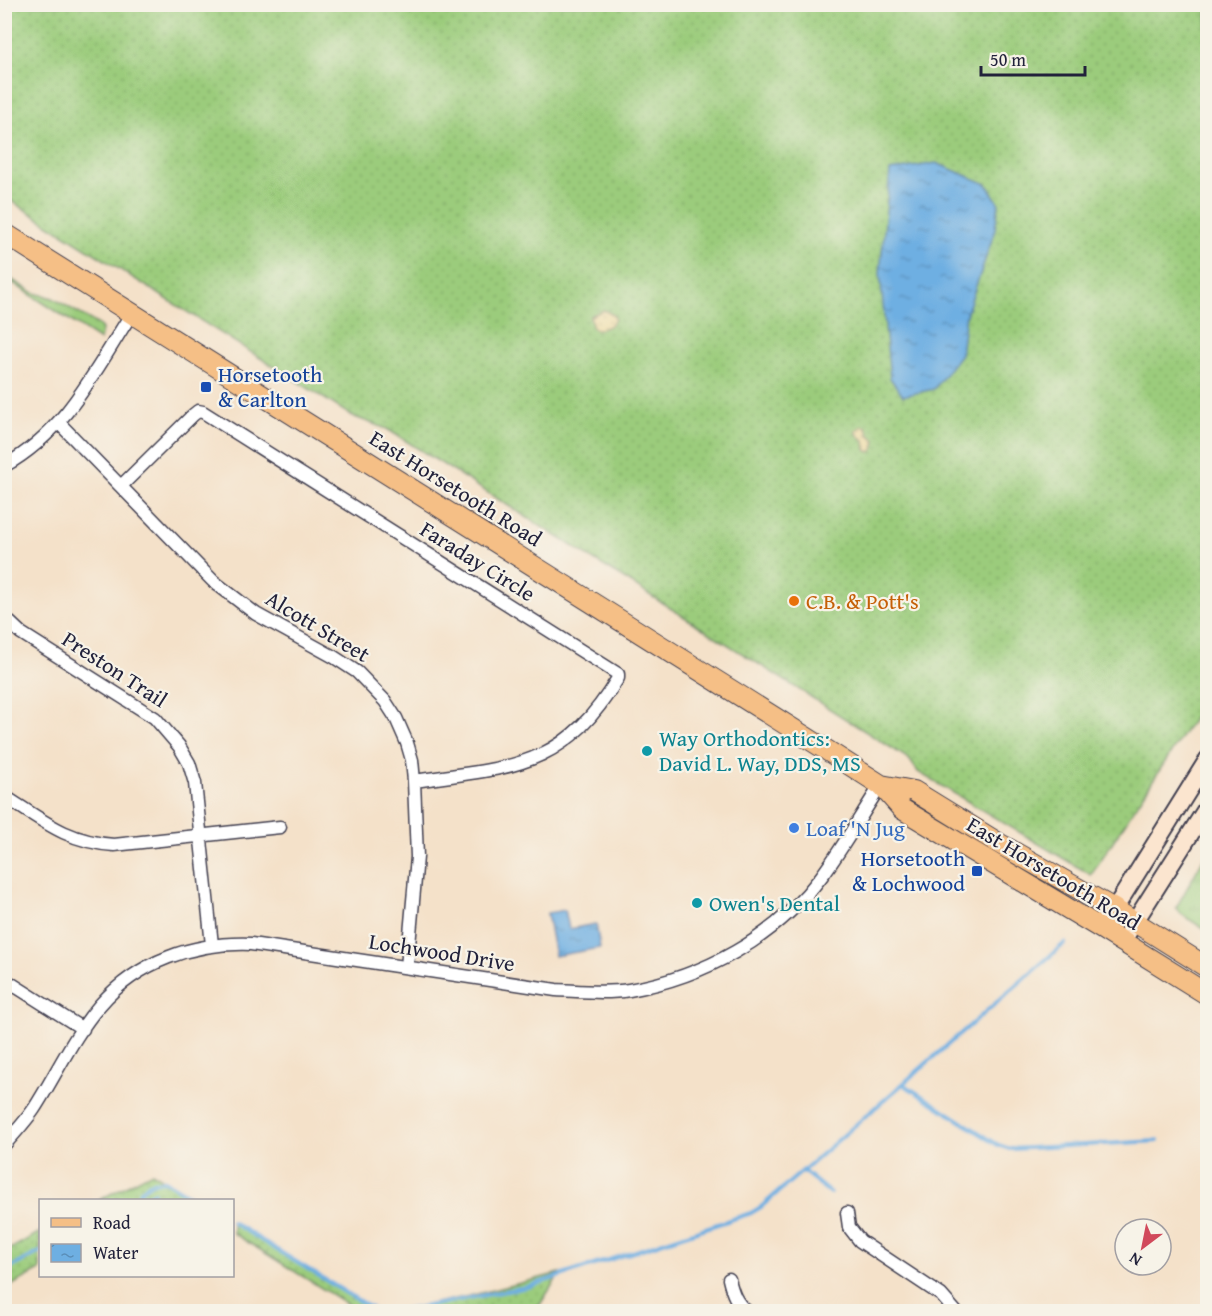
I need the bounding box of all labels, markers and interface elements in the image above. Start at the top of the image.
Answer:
scale bar [981,39,1084,77]
text: 50 m [990,46,1026,73]
place label: Horsetooth & Carlton [218,358,323,415]
marker: Horsetooth & Carlton [199,380,213,394]
street label: East Horsetooth Road [364,422,549,554]
street label: Faraday Circle [414,513,542,609]
street label: Alcott Street [260,582,376,670]
place label: C.B. & Pott's [806,585,919,617]
marker: C.B. & Pott's [787,594,801,608]
street label: Preston Trail [56,623,174,715]
place label: Way Orthodontics: David L. Way, DDS, MS [659,722,861,779]
marker: Way Orthodontics: David L. Way, DDS, MS [640,744,654,758]
street label: East Horsetooth Road [961,808,1147,938]
place label: Loaf 'N Jug [806,812,905,844]
marker: Loaf 'N Jug [787,821,801,835]
place label: Horsetooth & Lochwood [852,842,966,899]
marker: Horsetooth & Lochwood [970,864,984,878]
place label: Owen's Dental [709,887,840,919]
marker: Owen's Dental [690,896,704,910]
street label: Lochwood Drive [367,925,517,979]
legend [39,1199,234,1277]
text: Road [93,1209,131,1236]
north arrow [1113,1217,1173,1277]
text: Water [93,1239,139,1266]
text: N [1124,1247,1146,1273]

